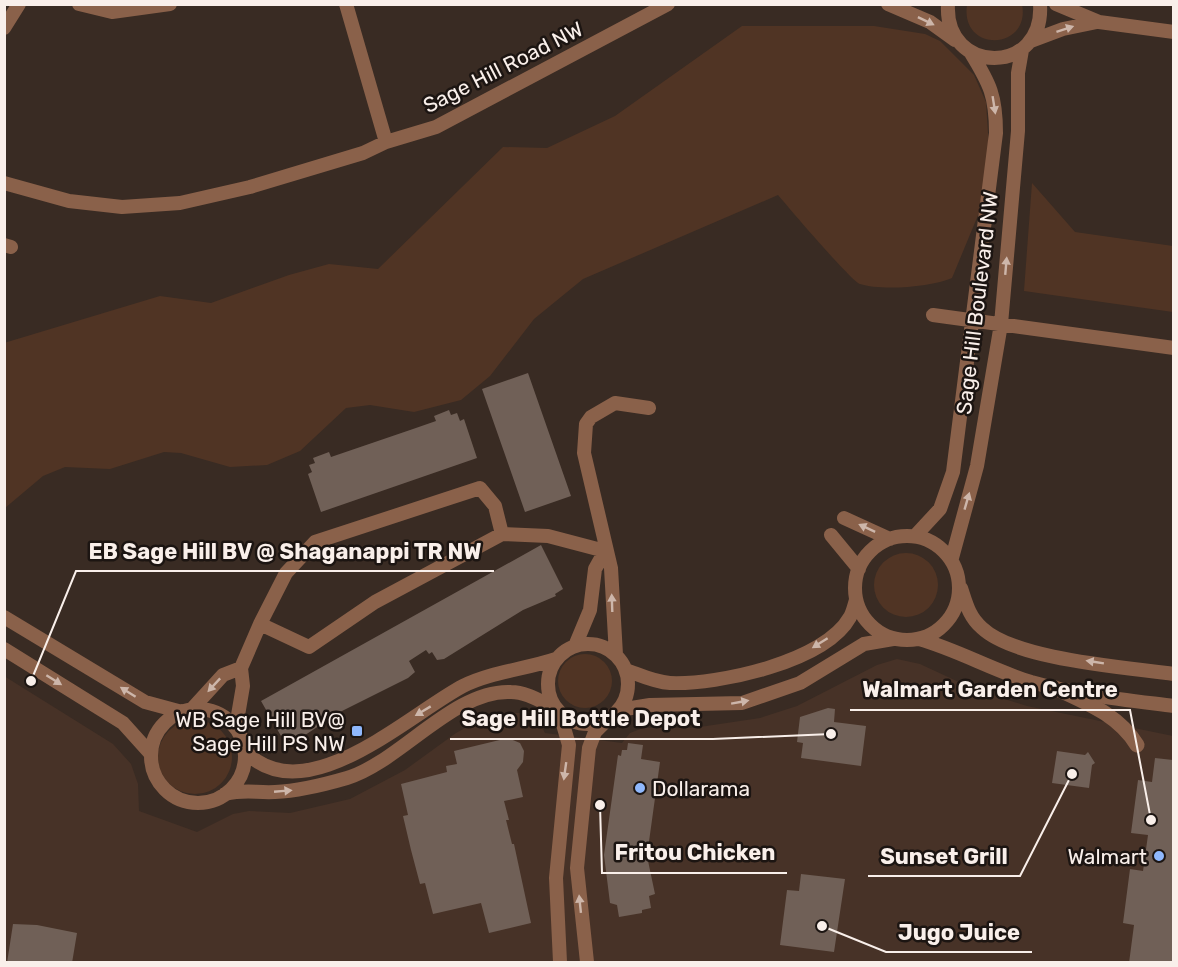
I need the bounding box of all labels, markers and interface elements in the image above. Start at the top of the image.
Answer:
street label: Sage Hill Road NW [419,16,587,118]
one-way arrow [917,16,934,26]
one-way arrow [1056,24,1074,33]
one-way arrow [990,96,999,115]
street label: Sage Hill Boulevard NW [951,190,1003,416]
one-way arrow [1001,257,1011,276]
one-way arrow [963,492,972,510]
one-way arrow [859,524,876,533]
callout: EB Sage Hill BV @ Shaganappi TR NW [76,531,494,571]
text: EB Sage Hill BV @ Shaganappi TR NW [88,538,482,565]
one-way arrow [607,593,616,612]
one-way arrow [812,638,828,649]
one-way arrow [1085,657,1104,666]
callout: Walmart Garden Centre [850,670,1130,710]
one-way arrow [46,675,62,686]
text: Walmart Garden Centre [862,676,1118,703]
one-way arrow [208,677,221,692]
one-way arrow [120,686,136,697]
one-way arrow [731,697,750,706]
callout: Sage Hill Bottle Depot [450,699,713,739]
one-way arrow [415,705,431,716]
text: Sage Hill Bottle Depot [461,705,701,732]
place label: WB Sage Hill BV@ Sage Hill PS NW [175,707,345,756]
marker: WB Sage Hill BV@ Sage Hill PS NW [350,724,364,738]
one-way arrow [561,762,570,781]
place label: Dollarama [652,776,750,801]
marker: Dollarama [633,781,647,795]
one-way arrow [274,786,293,796]
callout: Fritou Chicken [602,833,787,873]
callout: Sunset Grill [868,836,1020,876]
text: Fritou Chicken [615,839,775,866]
text: Sunset Grill [880,843,1008,870]
place label: Walmart [1067,844,1147,869]
marker: Walmart [1152,849,1166,863]
one-way arrow [576,895,585,914]
callout: Jugo Juice [886,912,1032,952]
text: Jugo Juice [898,919,1020,946]

